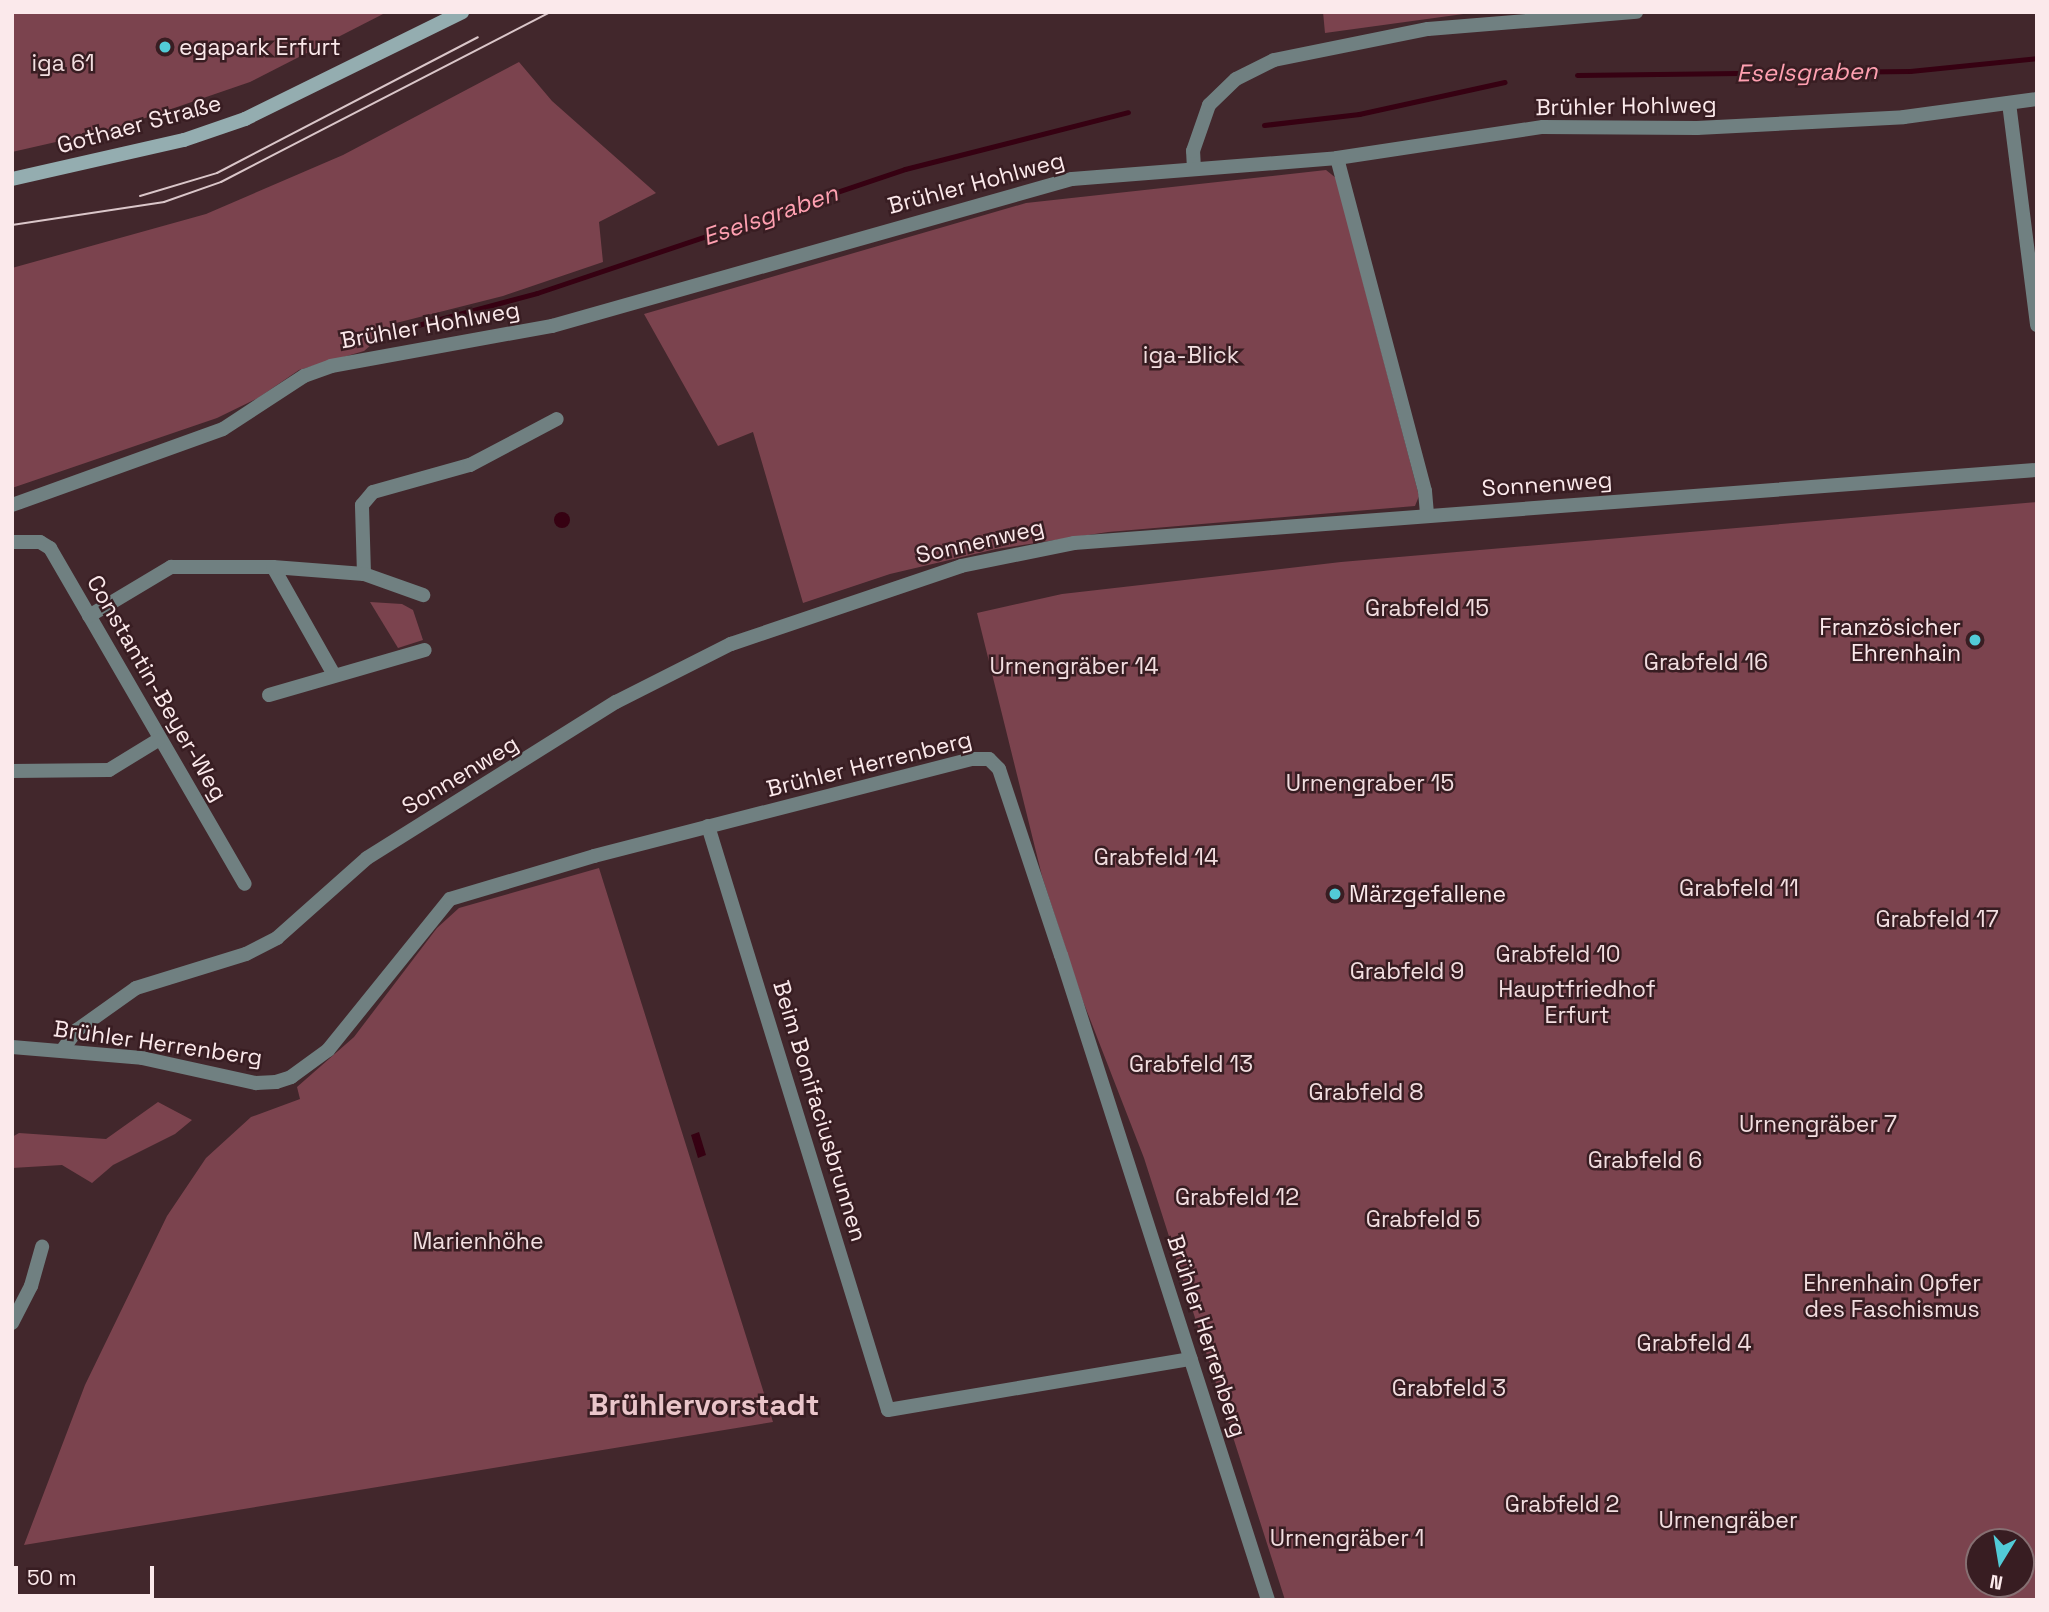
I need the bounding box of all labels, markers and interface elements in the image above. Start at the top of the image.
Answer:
place label: egapark Erfurt [179,33,341,61]
marker: egapark Erfurt [157,39,173,55]
park label: iga 61 [31,49,95,77]
water label: Eselsgraben [1736,56,1878,88]
street label: Gothaer Straße [54,89,224,159]
street label: Brühler Hohlweg [1535,91,1717,121]
street label: Brühler Hohlweg [885,146,1067,220]
water label: Eselsgraben [699,178,841,252]
street label: Brühler Hohlweg [338,296,522,354]
park label: iga-Blick [1143,341,1239,369]
street label: Sonnenweg [1481,466,1613,502]
street label: Sonnenweg [913,513,1047,569]
street label: Constantin-Beyer-Weg [81,570,233,806]
park label: Grabfeld 15 [1365,594,1489,622]
place label: Französicher Ehrenhain [1819,613,1961,667]
marker: Französicher Ehrenhain [1967,632,1983,648]
park label: Grabfeld 16 [1644,648,1768,676]
park label: Urnengräber 14 [989,652,1159,680]
street label: Brühler Herrenberg [763,725,975,803]
street label: Sonnenweg [397,730,523,820]
park label: Urnengraber 15 [1286,769,1454,797]
park label: Grabfeld 14 [1094,843,1218,871]
park label: Grabfeld 11 [1679,874,1799,902]
place label: Märzgefallene [1349,880,1506,908]
marker: Märzgefallene [1327,886,1343,902]
park label: Grabfeld 17 [1875,905,1999,933]
park label: Grabfeld 10 [1496,940,1620,968]
park label: Grabfeld 9 [1350,957,1464,985]
park label: Hauptfriedhof Erfurt [1498,975,1656,1029]
street label: Beim Bonifaciusbrunnen [767,977,873,1245]
street label: Brühler Herrenberg [52,1015,264,1071]
park label: Grabfeld 13 [1129,1050,1253,1078]
park label: Grabfeld 8 [1309,1078,1423,1106]
park label: Urnengräber 7 [1739,1110,1897,1138]
park label: Grabfeld 6 [1588,1146,1702,1174]
park label: Grabfeld 12 [1175,1183,1299,1211]
park label: Grabfeld 5 [1366,1205,1480,1233]
park label: Marienhöhe [412,1227,544,1255]
street label: Brühler Herrenberg [1161,1232,1253,1440]
park label: Ehrenhain Opfer des Faschismus [1803,1269,1981,1323]
park label: Grabfeld 4 [1636,1329,1752,1357]
park label: Grabfeld 3 [1392,1374,1506,1402]
district label: Brühlervorstadt [589,1387,819,1423]
park label: Grabfeld 2 [1505,1490,1619,1518]
park label: Urnengräber [1658,1506,1798,1534]
park label: Urnengräber 1 [1270,1524,1424,1552]
north arrow [1965,1528,2035,1598]
scale bar [18,1552,158,1596]
text: 50 m [27,1564,77,1591]
text: N [1988,1569,2005,1596]

